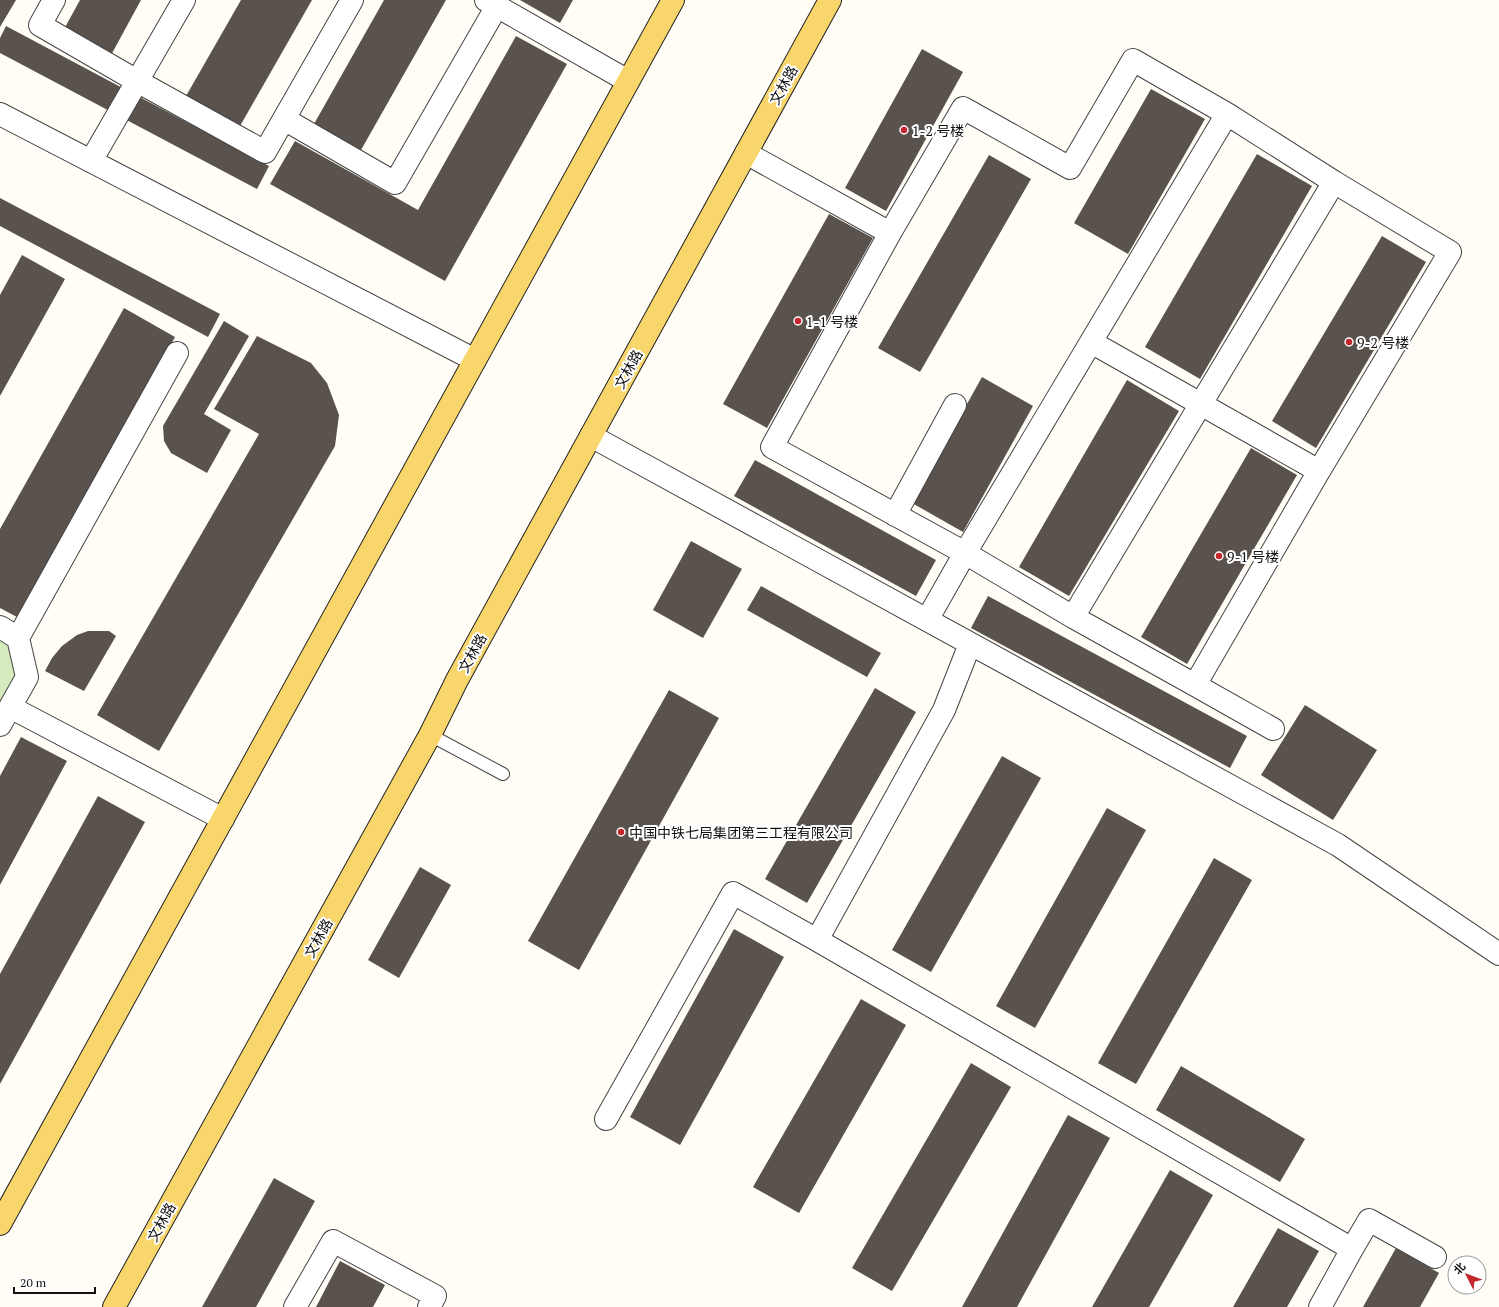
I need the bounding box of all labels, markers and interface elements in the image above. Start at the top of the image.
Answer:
street label: 文林路 [765,62,801,108]
place label: 1-2 号楼 [912,121,964,140]
marker: 1-2 号楼 [899,125,909,135]
place label: 1-1 号楼 [806,312,858,331]
marker: 1-1 号楼 [793,316,803,326]
place label: 9-2 号楼 [1357,333,1409,352]
marker: 9-2 号楼 [1344,337,1354,347]
street label: 文林路 [610,346,646,392]
place label: 9-1 号楼 [1227,547,1279,566]
marker: 9-1 号楼 [1214,551,1224,561]
street label: 文林路 [454,630,490,676]
place label: 中国中铁七局集团第三工程有限公司 [629,823,853,842]
marker: 中国中铁七局集团第三工程有限公司 [616,827,626,837]
street label: 文林路 [300,915,336,961]
street label: 文林路 [143,1199,179,1245]
north arrow [1447,1255,1487,1295]
text: 北 [1451,1260,1468,1277]
scale bar [14,1269,95,1295]
text: 20 m [20,1275,47,1290]

